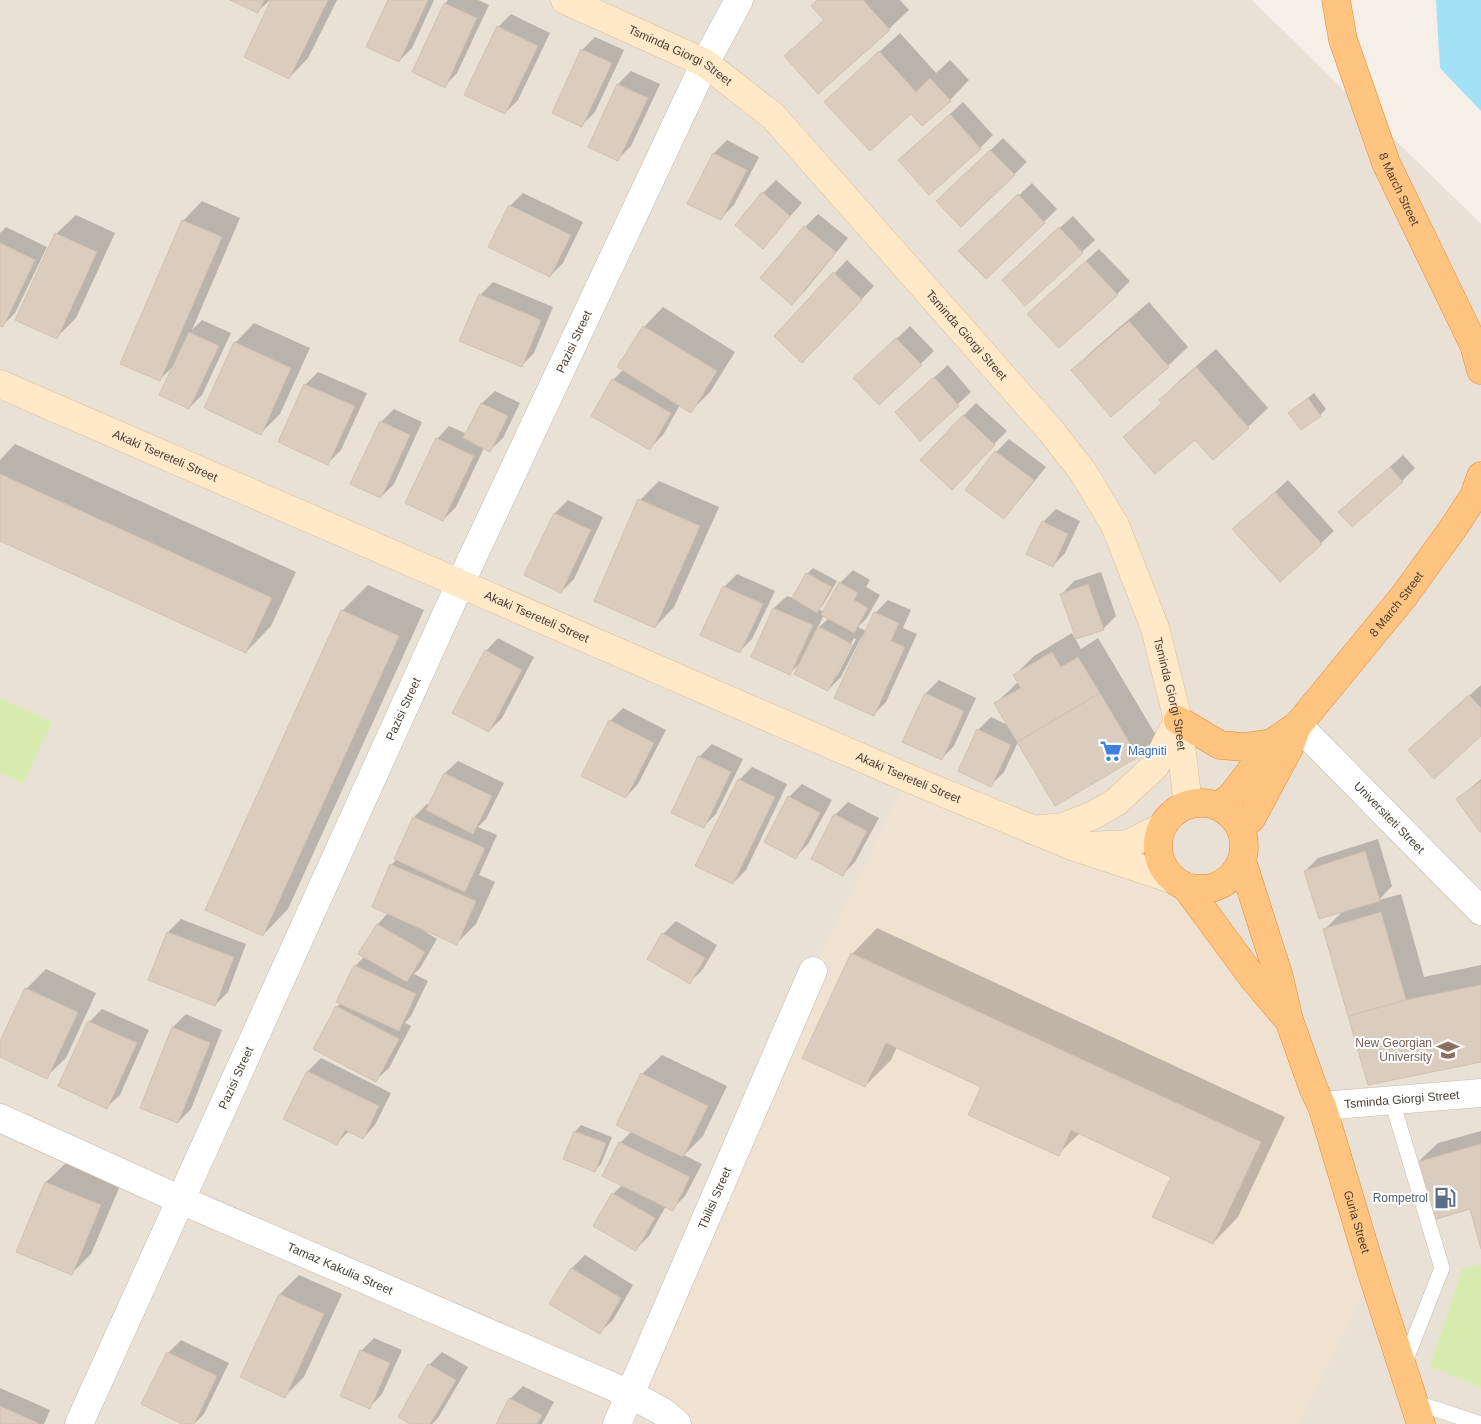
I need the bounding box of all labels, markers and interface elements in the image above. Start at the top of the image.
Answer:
street label: Tsminda Giorgi Street [626,22,735,89]
street label: 8 March Street [1376,151,1422,228]
street label: Tsminda Giorgi Street [923,287,1010,384]
street label: Pazisi Street [553,308,595,375]
street label: Akaki Tsereteli Street [111,427,220,485]
street label: 8 March Street [1366,569,1427,640]
street label: Akaki Tsereteli Street [482,588,592,646]
street label: Tsminda Giorgi Street [1151,636,1189,752]
street label: Pazisi Street [383,675,424,743]
supermarket icon: Magniti [1098,738,1124,764]
place label: Magniti [1128,744,1167,758]
street label: Akaki Tsereteli Street [854,749,964,806]
street label: Universiteti Street [1351,779,1428,857]
place label: New Georgian University [1355,1036,1432,1064]
school or university icon: New Georgian University [1435,1037,1461,1063]
street label: Pazisi Street [216,1044,257,1112]
street label: Tsminda Giorgi Street [1344,1088,1461,1111]
street label: Tbilisi Street [695,1164,735,1231]
fuel station icon: Rompetrol [1432,1185,1458,1211]
street label: Guria Street [1341,1189,1373,1255]
place label: Rompetrol [1373,1191,1428,1205]
street label: Tamaz Kakulia Street [285,1240,396,1298]

